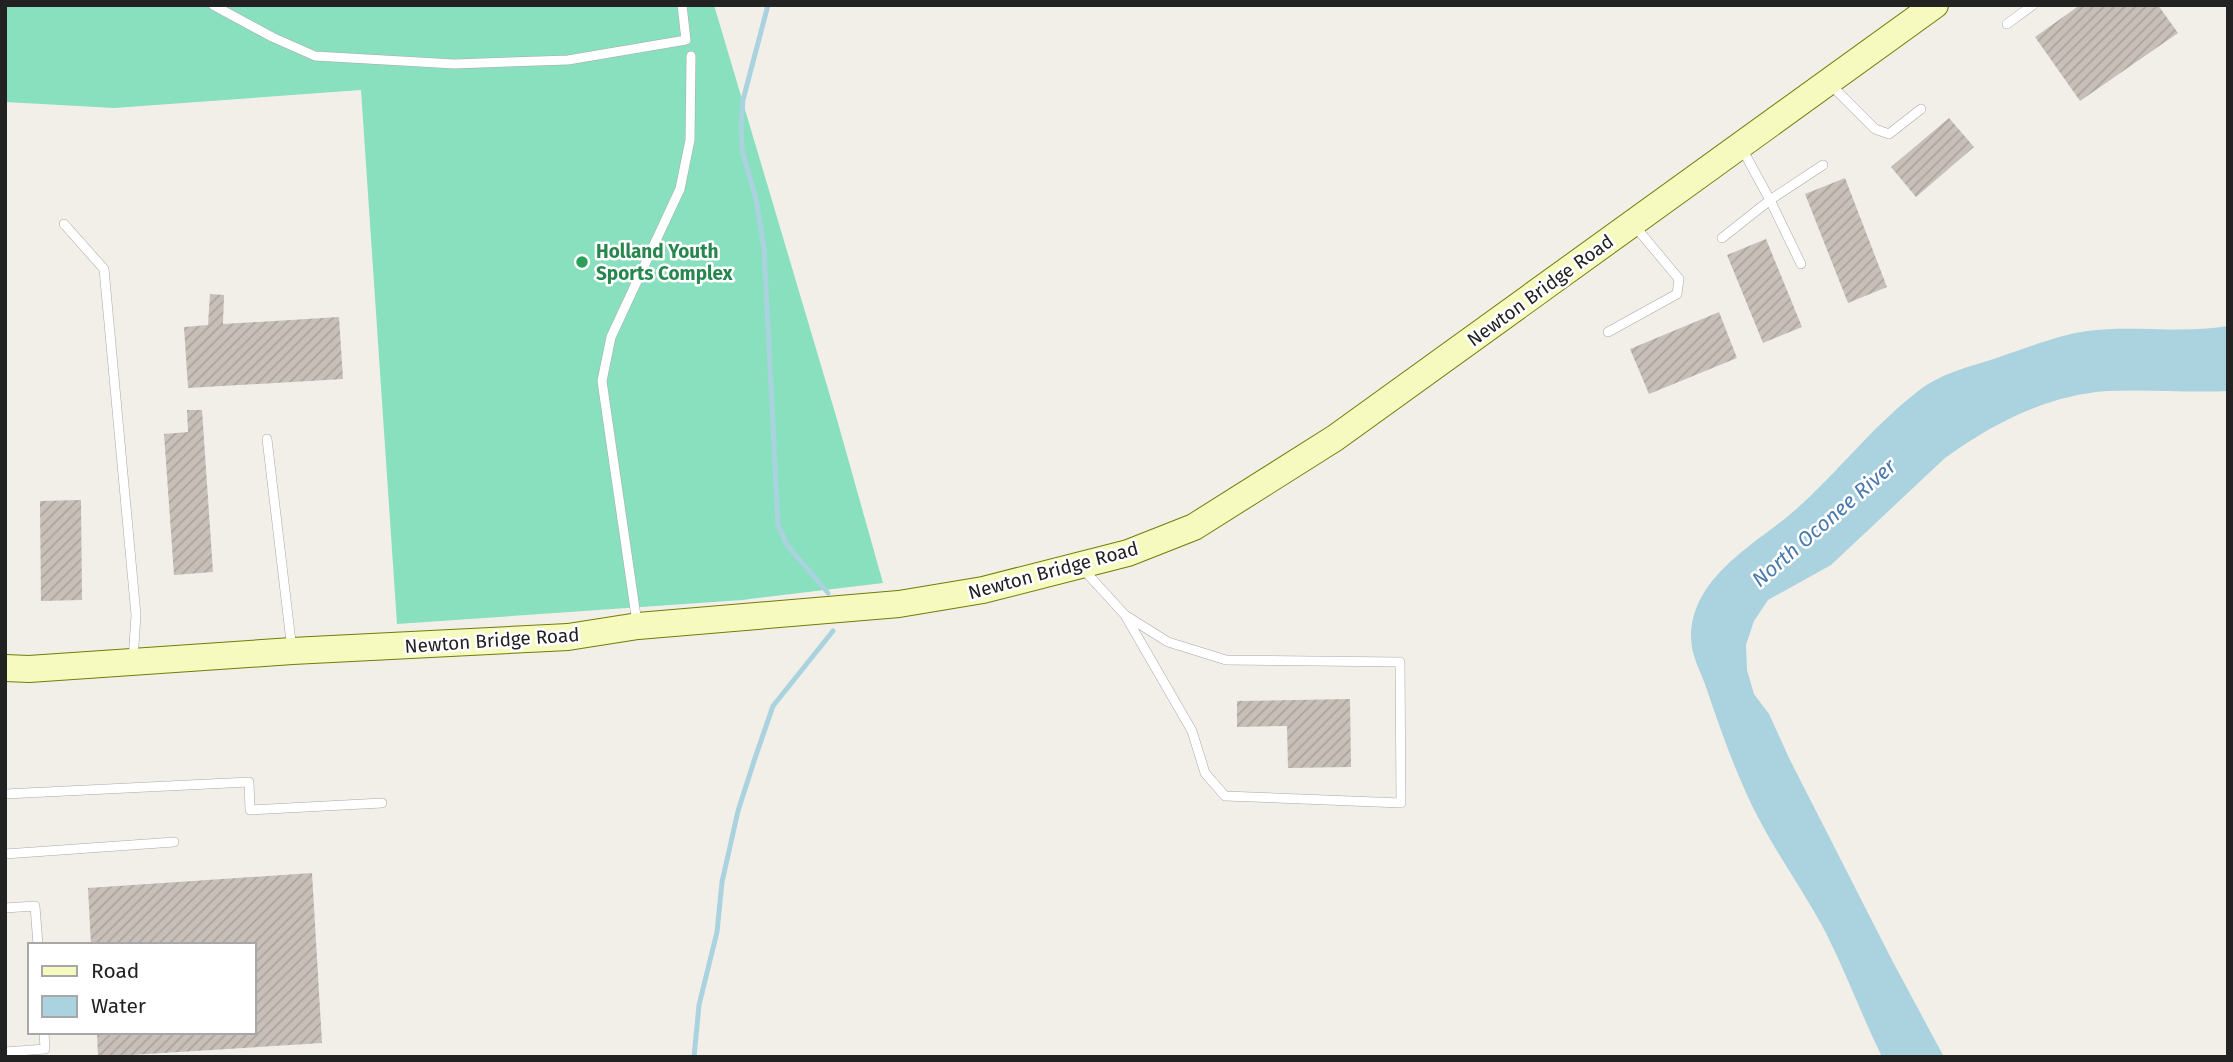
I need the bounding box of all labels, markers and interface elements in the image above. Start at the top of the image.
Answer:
street label: Newton Bridge Road [1463,230,1618,351]
place label: Holland Youth Sports Complex [596,240,733,285]
marker: Holland Youth Sports Complex [574,254,590,270]
water label: North Oconee River [1747,453,1902,593]
street label: Newton Bridge Road [966,537,1141,604]
street label: Newton Bridge Road [404,623,580,658]
legend [28,943,256,1034]
text: Road [91,958,139,984]
text: Water [91,993,146,1019]

